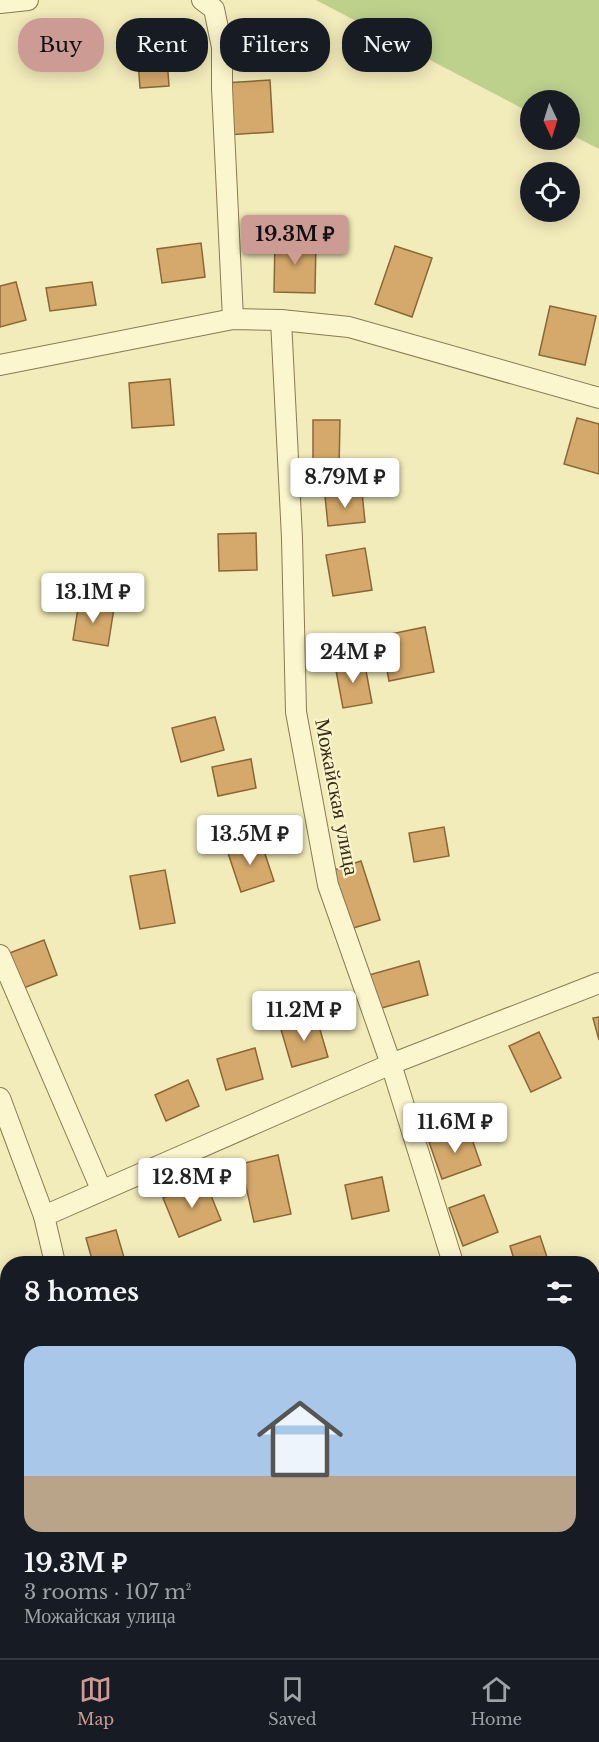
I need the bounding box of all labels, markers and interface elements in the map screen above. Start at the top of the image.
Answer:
chip: Buy [18,18,104,72]
chip: Rent [116,18,208,72]
chip: Filters [220,18,330,72]
chip: New [342,18,432,72]
north arrow [520,90,580,150]
map controls [520,90,580,222]
button: locate [520,162,580,222]
pin: 19.3M ₽ [240,215,350,266]
text: 19.3M ₽ [255,222,335,246]
pin: 8.79M ₽ [290,458,400,509]
text: 8.79M ₽ [304,465,386,489]
pin: 13.1M ₽ [38,573,148,624]
text: 13.1M ₽ [55,580,131,604]
pin: 24M ₽ [311,633,395,684]
text: 24M ₽ [320,640,386,664]
street label: Можайская улица [309,716,365,878]
pin: 13.5M ₽ [195,815,305,866]
text: 13.5M ₽ [211,822,289,846]
pin: 11.2M ₽ [249,991,359,1042]
text: 11.2M ₽ [266,998,342,1022]
pin: 11.6M ₽ [400,1103,510,1154]
text: 11.6M ₽ [417,1110,493,1134]
pin: 12.8M ₽ [137,1158,247,1209]
text: 12.8M ₽ [152,1165,232,1189]
text: 8 homes [24,1276,139,1308]
icon: filters [543,1276,576,1309]
icon: home [246,1385,354,1493]
text: 19.3M ₽ [24,1547,127,1579]
text: 3 rooms · 107 m² [24,1580,191,1604]
text: Можайская улица [24,1604,176,1628]
tab: Map [77,1673,114,1729]
tab: Saved [268,1673,317,1729]
tab: Home [471,1673,522,1729]

